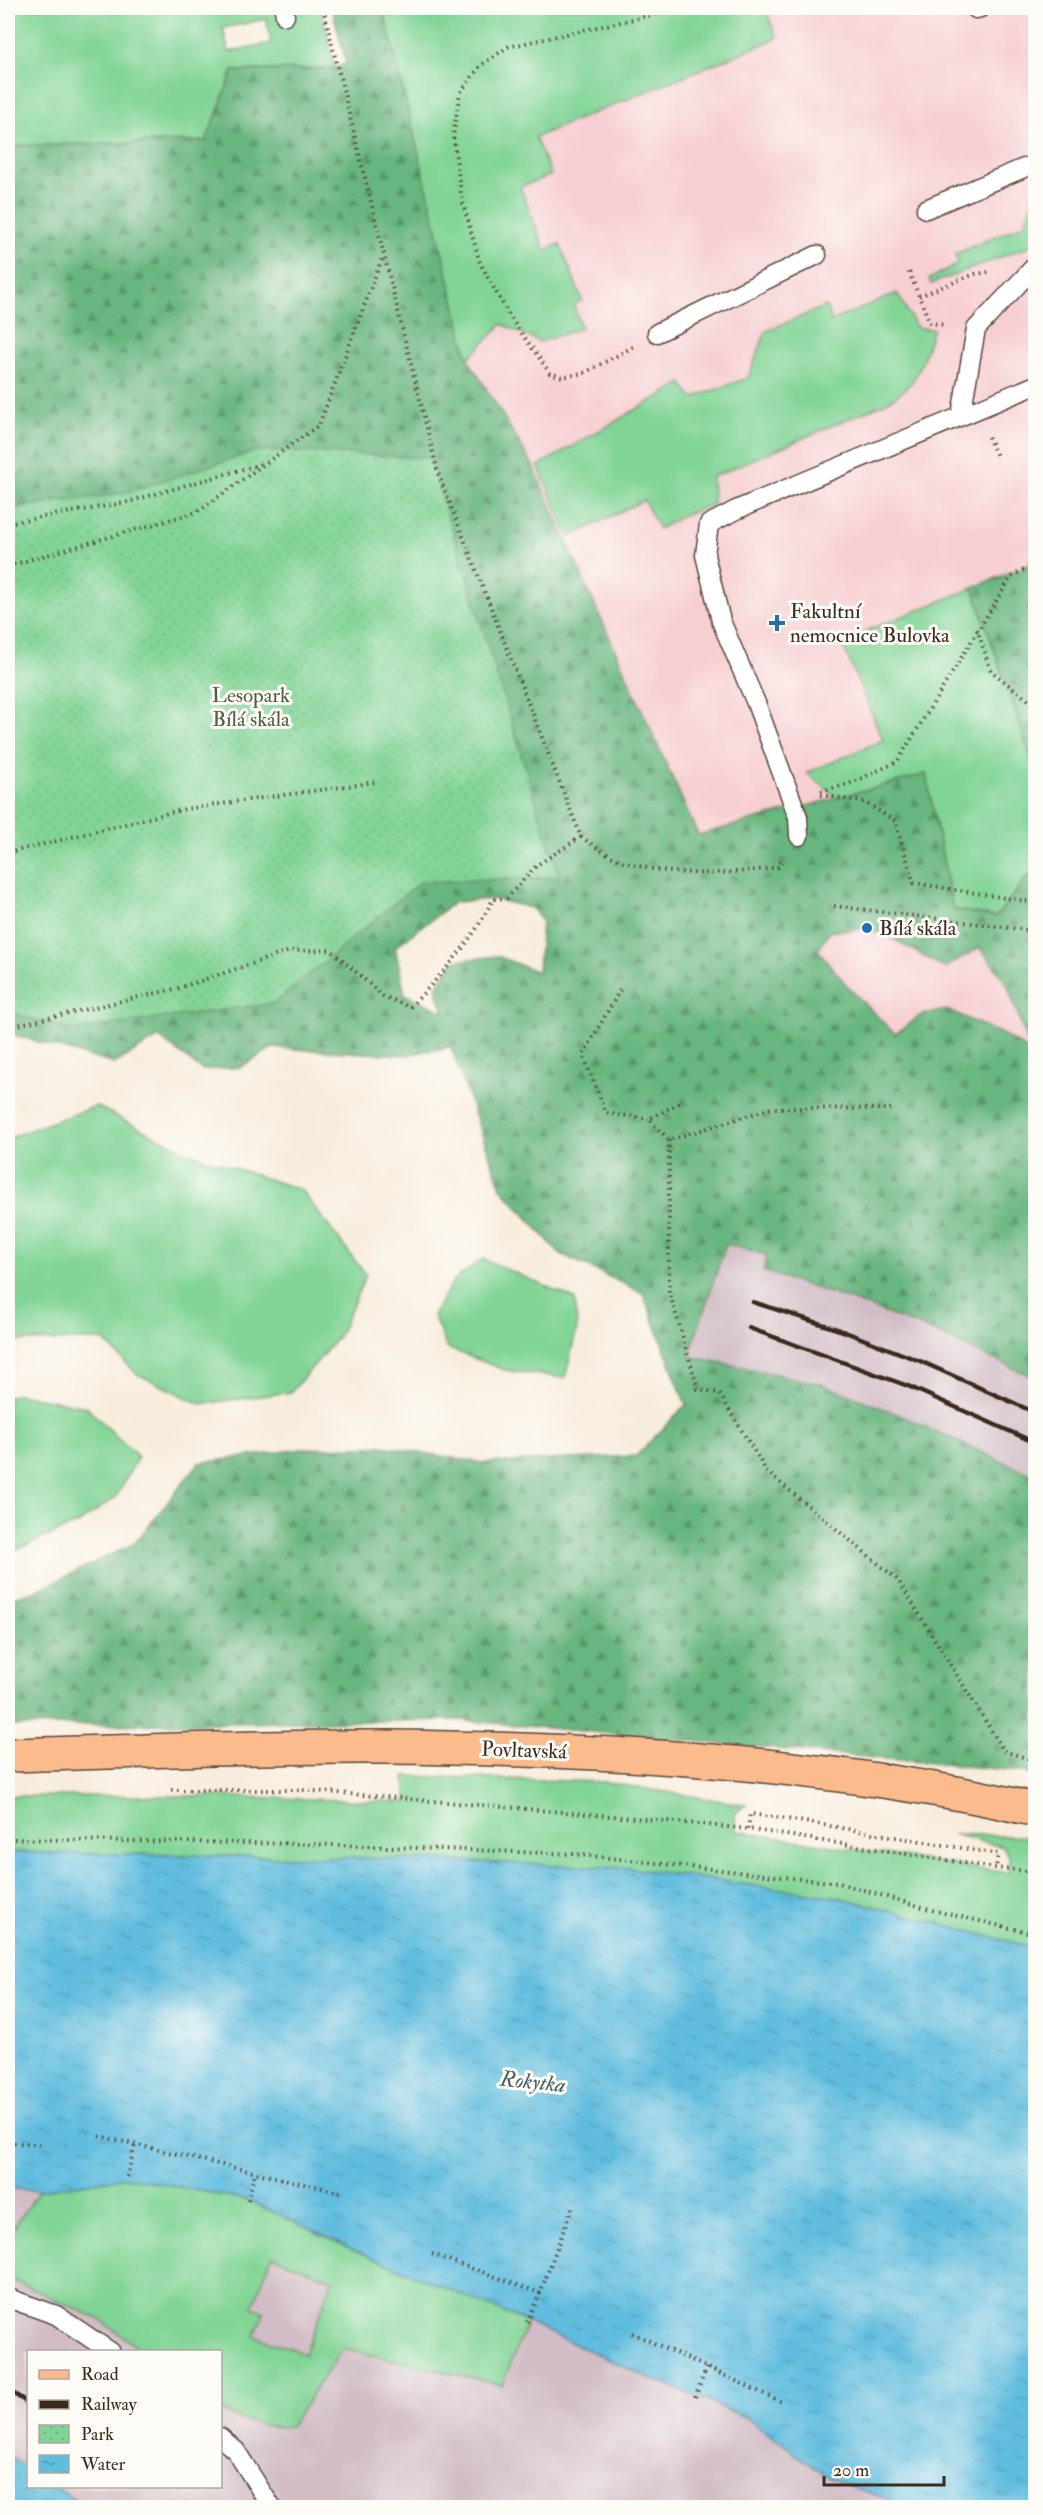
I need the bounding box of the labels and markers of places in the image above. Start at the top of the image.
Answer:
place label: Fakultní nemocnice Bulovka [790,598,950,649]
marker: Fakultní nemocnice Bulovka [768,614,786,632]
place label: Bílá skála [879,915,957,942]
marker: Bílá skála [860,921,874,935]

